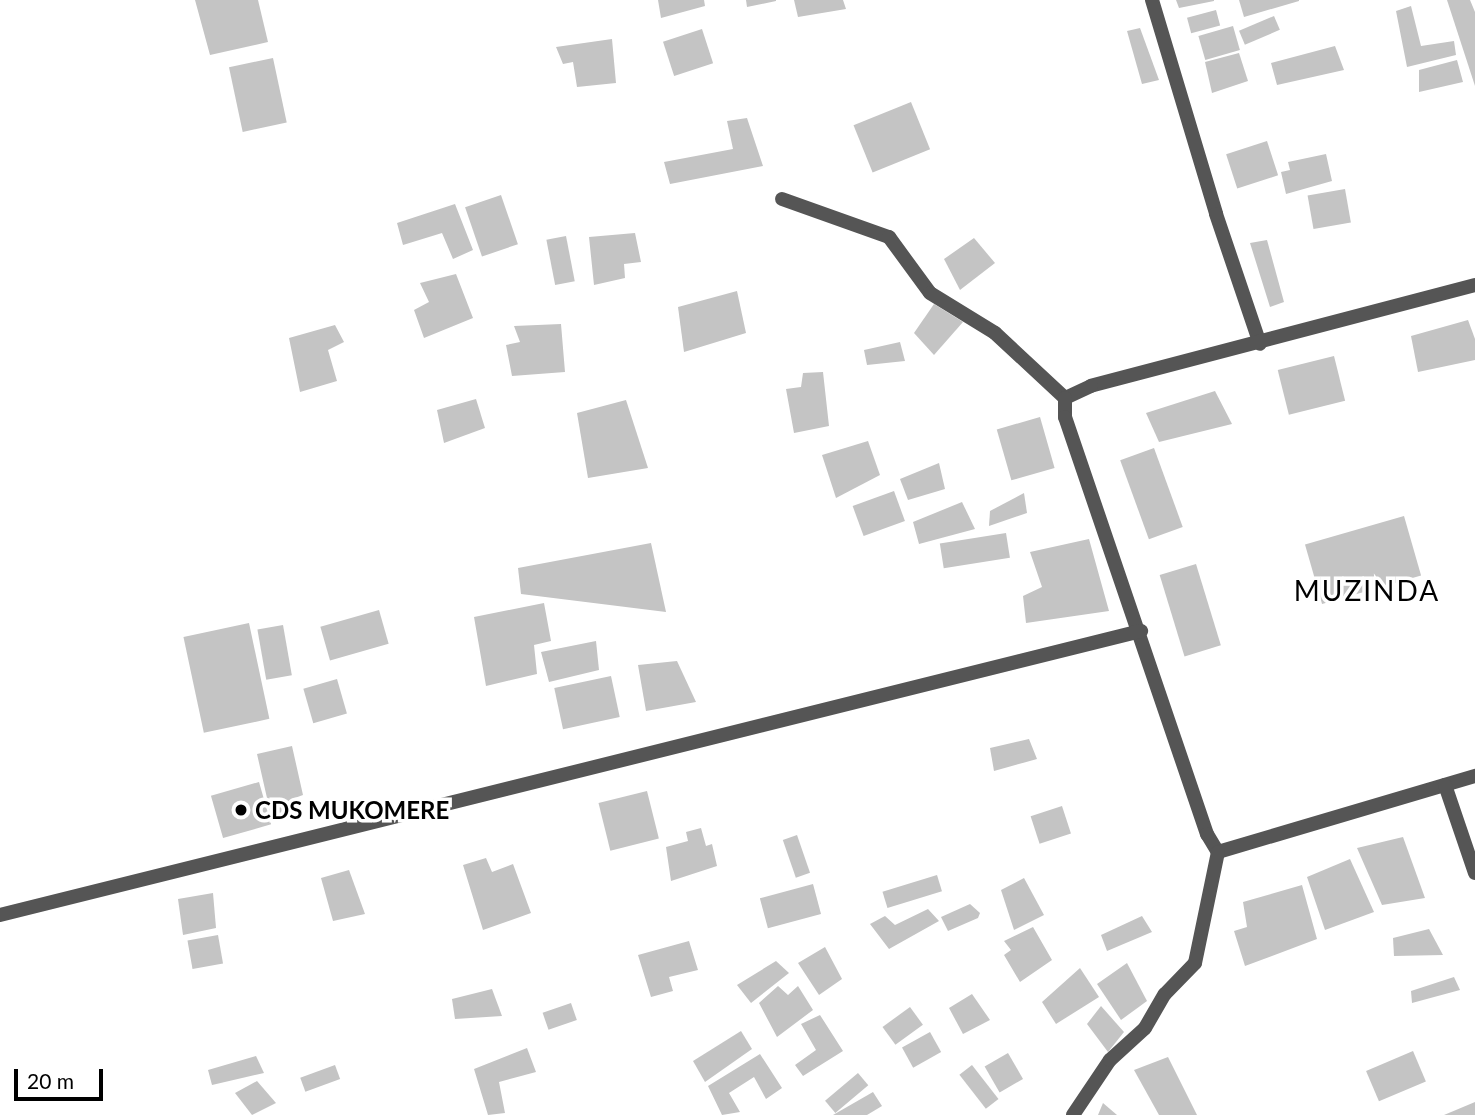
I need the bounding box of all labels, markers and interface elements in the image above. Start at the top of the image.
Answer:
district label: MUZINDA [1295,573,1439,607]
place label: CDS MUKOMERE [255,796,449,824]
marker: CDS MUKOMERE [233,802,249,818]
scale bar [18,1056,107,1100]
text: 20 m [27,1068,74,1093]

